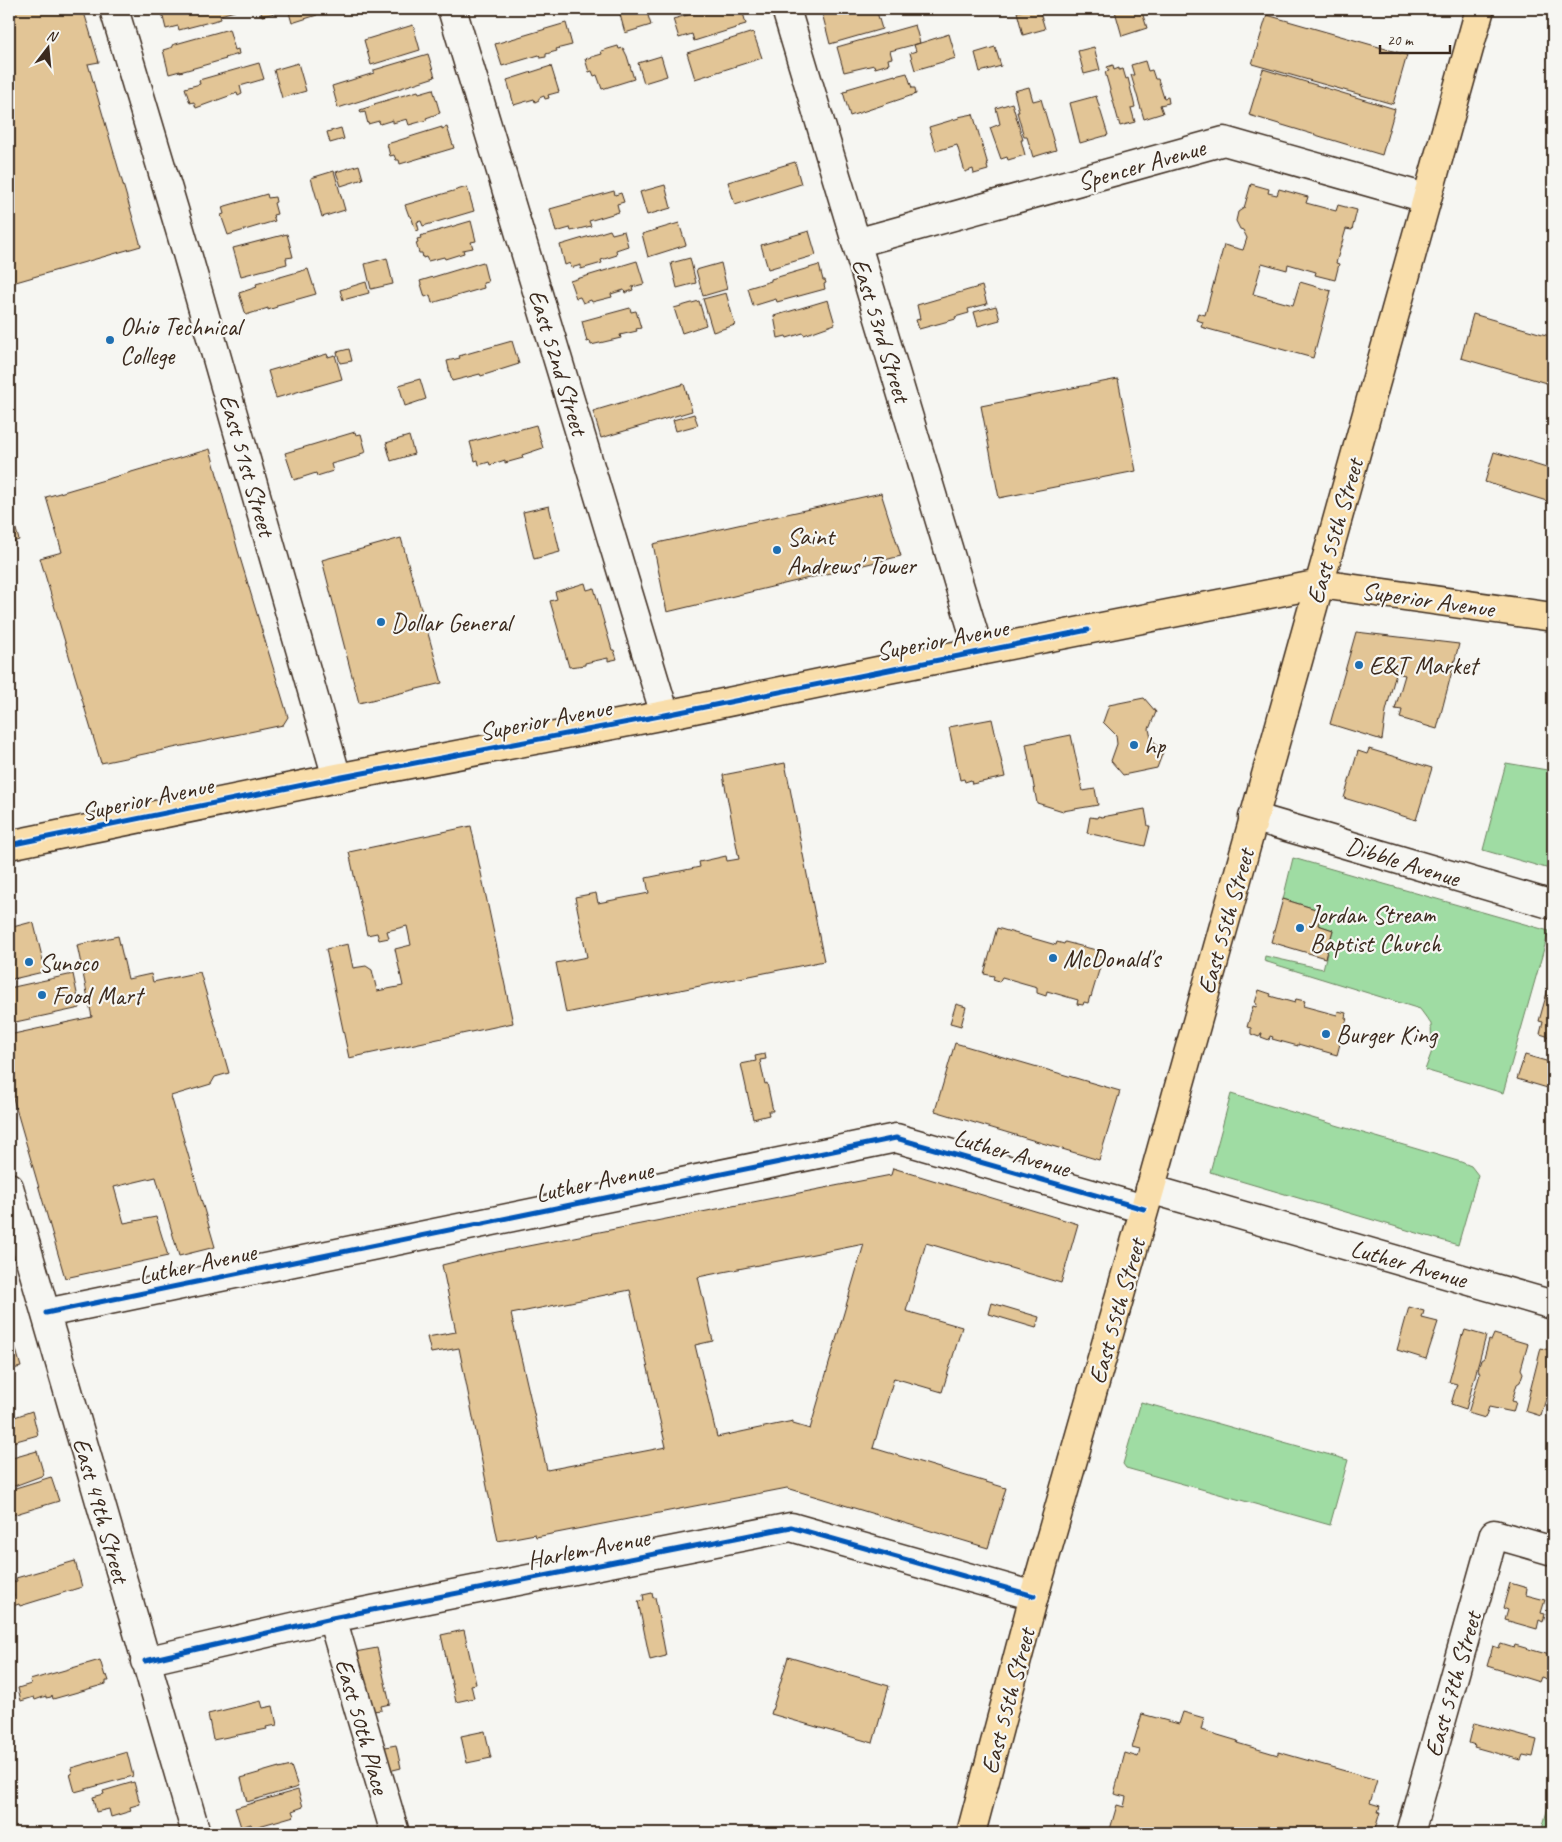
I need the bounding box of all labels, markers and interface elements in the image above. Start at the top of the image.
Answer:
north arrow [22,22,72,72]
scale bar [1380,22,1450,54]
text: N [45,27,60,46]
text: 20 m [1387,31,1414,50]
street label: Spencer Avenue [1074,131,1210,198]
street label: East 53rd Street [844,255,919,408]
street label: East 52nd Street [521,286,596,442]
place label: Ohio Technical College [120,311,246,372]
marker: Ohio Technical College [104,334,116,346]
street label: East 51st Street [211,391,283,543]
street label: East 55th Street [1299,453,1372,607]
place label: Saint Andrews' Tower [787,521,918,582]
marker: Saint Andrews' Tower [771,544,783,556]
street label: Superior Avenue [1360,575,1498,625]
place label: Dollar General [391,607,516,639]
street label: Superior Avenue [874,611,1013,668]
marker: Dollar General [375,616,387,628]
place label: E&T Market [1369,650,1481,682]
marker: E&T Market [1353,659,1365,671]
street label: Superior Avenue [477,691,616,748]
place label: hp [1144,730,1167,762]
marker: hp [1128,739,1140,751]
street label: Superior Avenue [79,769,218,829]
street label: Dibble Avenue [1342,830,1465,895]
street label: East 55th Street [1190,843,1263,997]
place label: Jordan Stream Baptist Church [1309,899,1442,960]
marker: Jordan Stream Baptist Church [1294,922,1306,934]
place label: McDonald's [1063,943,1162,975]
place label: Sunoco [39,947,99,979]
marker: McDonald's [1047,952,1059,964]
marker: Sunoco [23,956,35,968]
place label: Food Mart [52,980,146,1012]
marker: Food Mart [36,989,48,1001]
place label: Burger King [1336,1019,1439,1051]
marker: Burger King [1320,1028,1332,1040]
street label: Luther Avenue [950,1121,1075,1185]
street label: Luther Avenue [533,1154,658,1210]
street label: Luther Avenue [1347,1232,1472,1296]
street label: East 55th Street [1081,1233,1154,1387]
street label: Luther Avenue [136,1236,261,1292]
street label: East 49th Street [65,1434,138,1589]
street label: Harlem Avenue [524,1521,654,1577]
street label: East 57th Street [1417,1606,1490,1760]
street label: East 55th Street [973,1622,1043,1777]
street label: East 50th Place [328,1655,397,1799]

